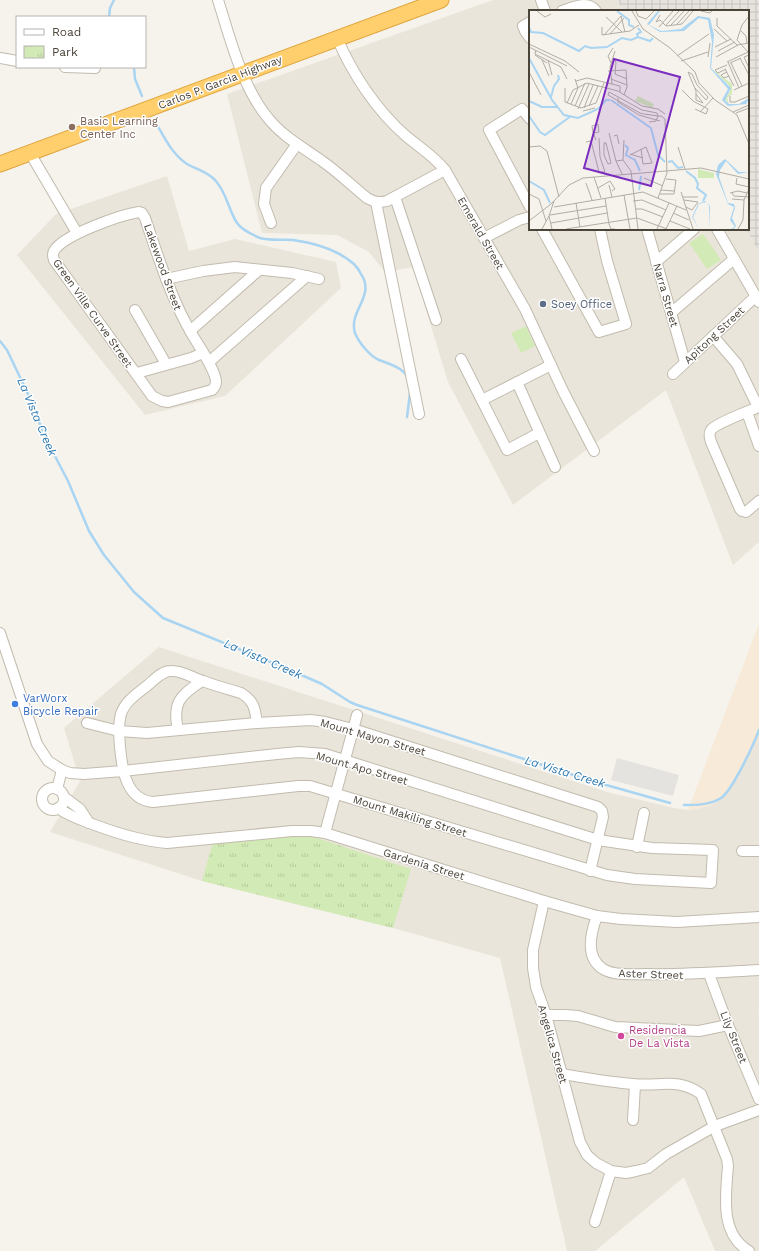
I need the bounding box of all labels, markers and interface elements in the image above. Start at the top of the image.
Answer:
inset map [529,10,749,230]
legend [16,16,146,68]
text: Road [52,25,81,39]
text: Park [52,45,78,59]
street label: Carlos P. Garcia Highway [157,53,284,112]
place label: Basic Learning Center Inc [80,115,158,141]
marker: Basic Learning Center Inc [67,122,77,132]
street label: Emerald Street [455,195,507,272]
street label: Lakewood Street [141,222,184,313]
street label: Green Ville Curve Street [50,256,135,370]
street label: Narra Street [650,262,681,329]
place label: Soey Office [551,298,612,311]
marker: Soey Office [538,299,548,309]
street label: Apitong Street [681,304,748,367]
water label: La Vista Creek [14,376,60,459]
water label: La Vista Creek [222,636,305,682]
place label: VarWorx Bicycle Repair [23,692,99,718]
marker: VarWorx Bicycle Repair [10,699,20,709]
street label: Mount Mayon Street [319,716,427,759]
street label: Mount Apo Street [314,749,410,788]
water label: La Vista Creek [523,753,607,791]
street label: Mount Makiling Street [351,793,469,840]
street label: Gardenia Street [382,846,466,883]
street label: Aster Street [618,967,684,982]
street label: Angelica Street [535,1003,570,1085]
street label: Lily Street [717,1009,750,1065]
place label: Residencia De La Vista [629,1024,690,1050]
marker: Residencia De La Vista [616,1031,626,1041]

